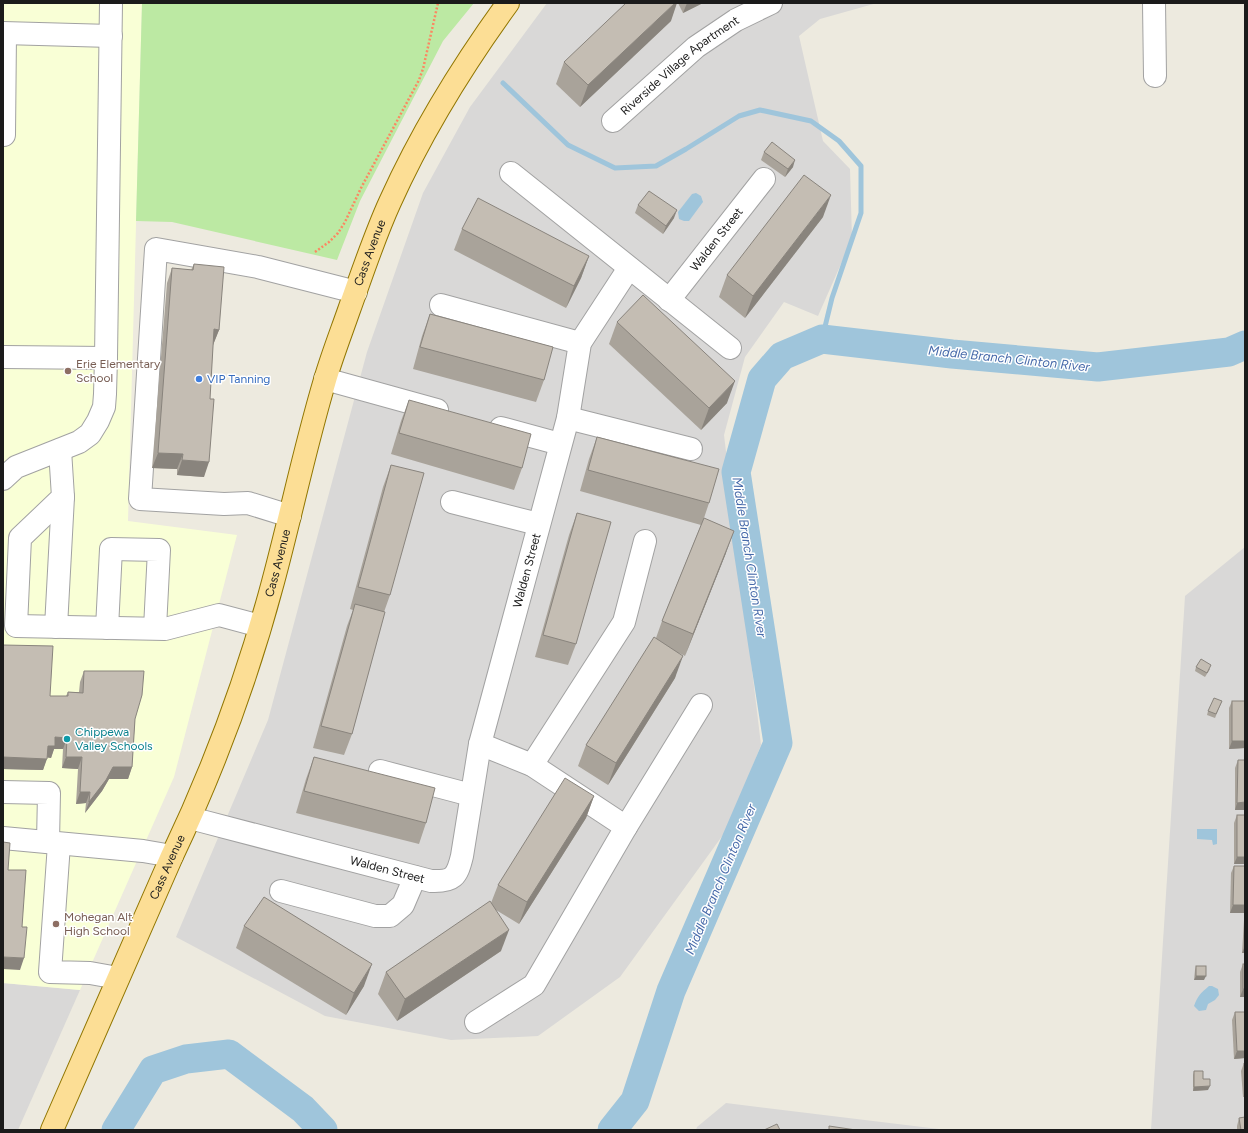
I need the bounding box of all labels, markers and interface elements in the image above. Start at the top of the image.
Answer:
street label: Riverside Village Apartment [618,13,742,118]
street label: Walden Street [687,205,746,274]
street label: Cass Avenue [351,217,389,288]
water label: Middle Branch Clinton River [928,343,1091,374]
place label: Erie Elementary School [76,357,161,385]
marker: Erie Elementary School [63,366,73,376]
place label: VIP Tanning [207,372,270,386]
marker: VIP Tanning [194,374,204,384]
water label: Middle Branch Clinton River [729,476,770,639]
street label: Cass Avenue [262,527,293,599]
street label: Walden Street [510,531,544,609]
place label: Chippewa Valley Schools [75,725,153,753]
marker: Chippewa Valley Schools [62,734,72,744]
water label: Middle Branch Clinton River [682,801,759,957]
street label: Cass Avenue [147,832,188,902]
street label: Walden Street [348,853,427,886]
place label: Mohegan Alt High School [64,910,133,938]
marker: Mohegan Alt High School [51,919,61,929]

